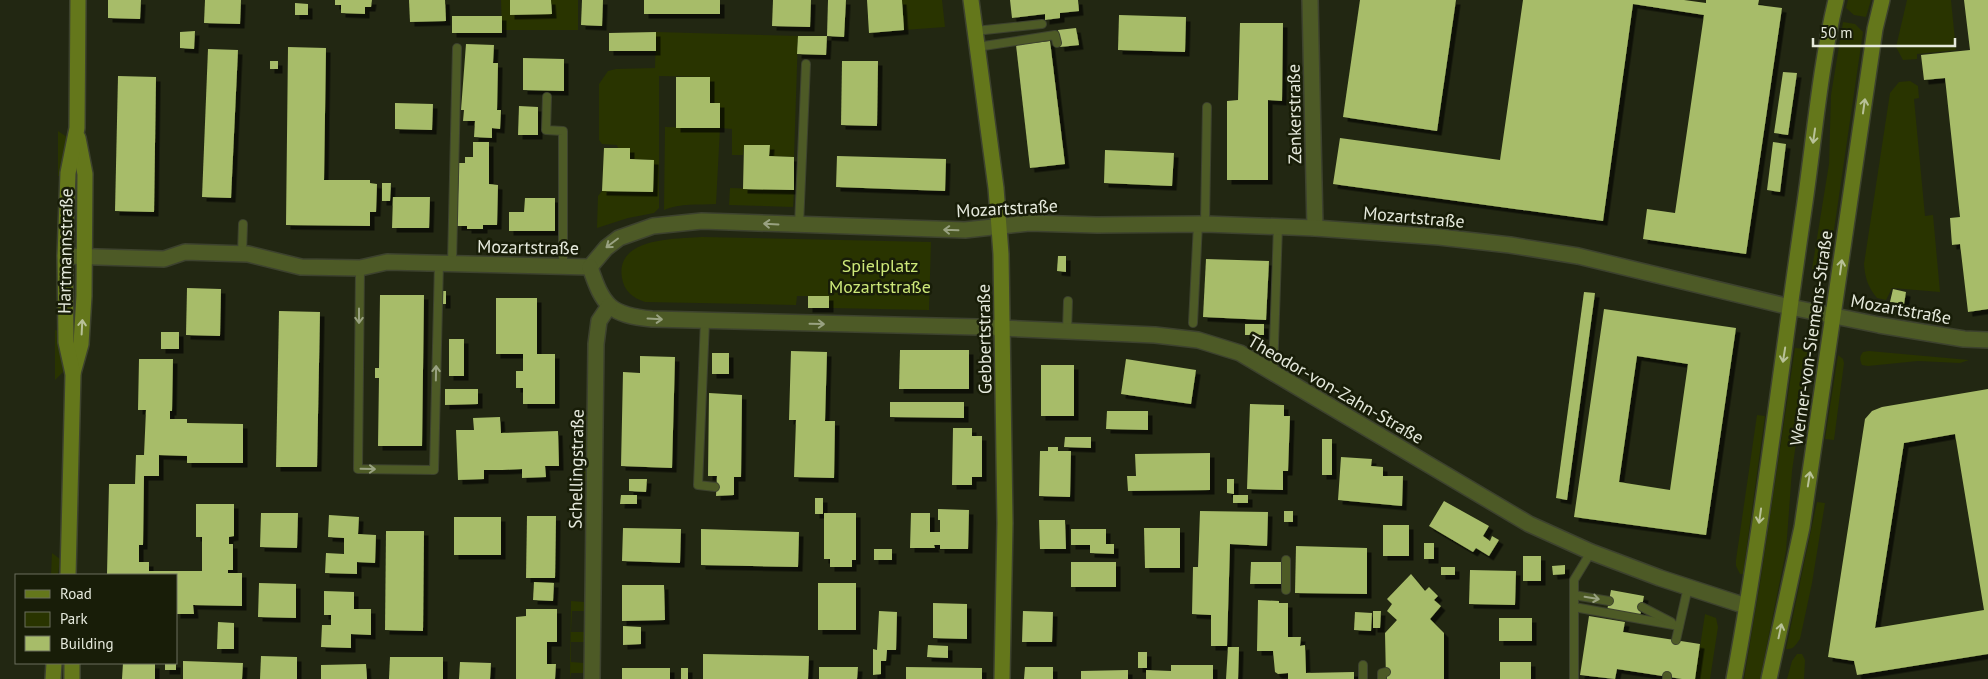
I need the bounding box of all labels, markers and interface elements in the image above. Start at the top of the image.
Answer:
scale bar [1813,15,1956,47]
text: 50 m [1820,23,1853,42]
street label: Zenkerstraße [1282,64,1306,164]
one-way arrow [1859,99,1869,115]
one-way arrow [1809,127,1819,143]
street label: Hartmannstraße [52,188,78,314]
street label: Mozartstraße [956,194,1058,222]
street label: Mozartstraße [1362,201,1466,233]
one-way arrow [763,219,779,229]
one-way arrow [943,225,959,235]
street label: Werner-von-Siemens-Straße [1785,229,1837,447]
street label: Mozartstraße [477,235,579,259]
one-way arrow [605,238,619,248]
park label: Spielplatz Mozartstraße [829,254,931,298]
one-way arrow [1836,259,1846,275]
street label: Gebbertstraße [972,284,996,394]
street label: Mozartstraße [1849,289,1953,329]
one-way arrow [354,308,364,324]
one-way arrow [646,315,662,324]
one-way arrow [78,319,87,335]
one-way arrow [809,319,825,328]
street label: Theodor-von-Zahn-Straße [1244,329,1428,449]
one-way arrow [1779,347,1789,363]
one-way arrow [431,365,441,382]
street label: Schellingstraße [563,409,589,529]
one-way arrow [360,464,376,474]
one-way arrow [1805,471,1815,487]
one-way arrow [1755,508,1765,524]
legend [15,574,178,664]
text: Road [60,584,92,603]
one-way arrow [1583,593,1599,603]
text: Park [60,609,88,628]
one-way arrow [1775,624,1785,640]
text: Building [60,634,114,653]

